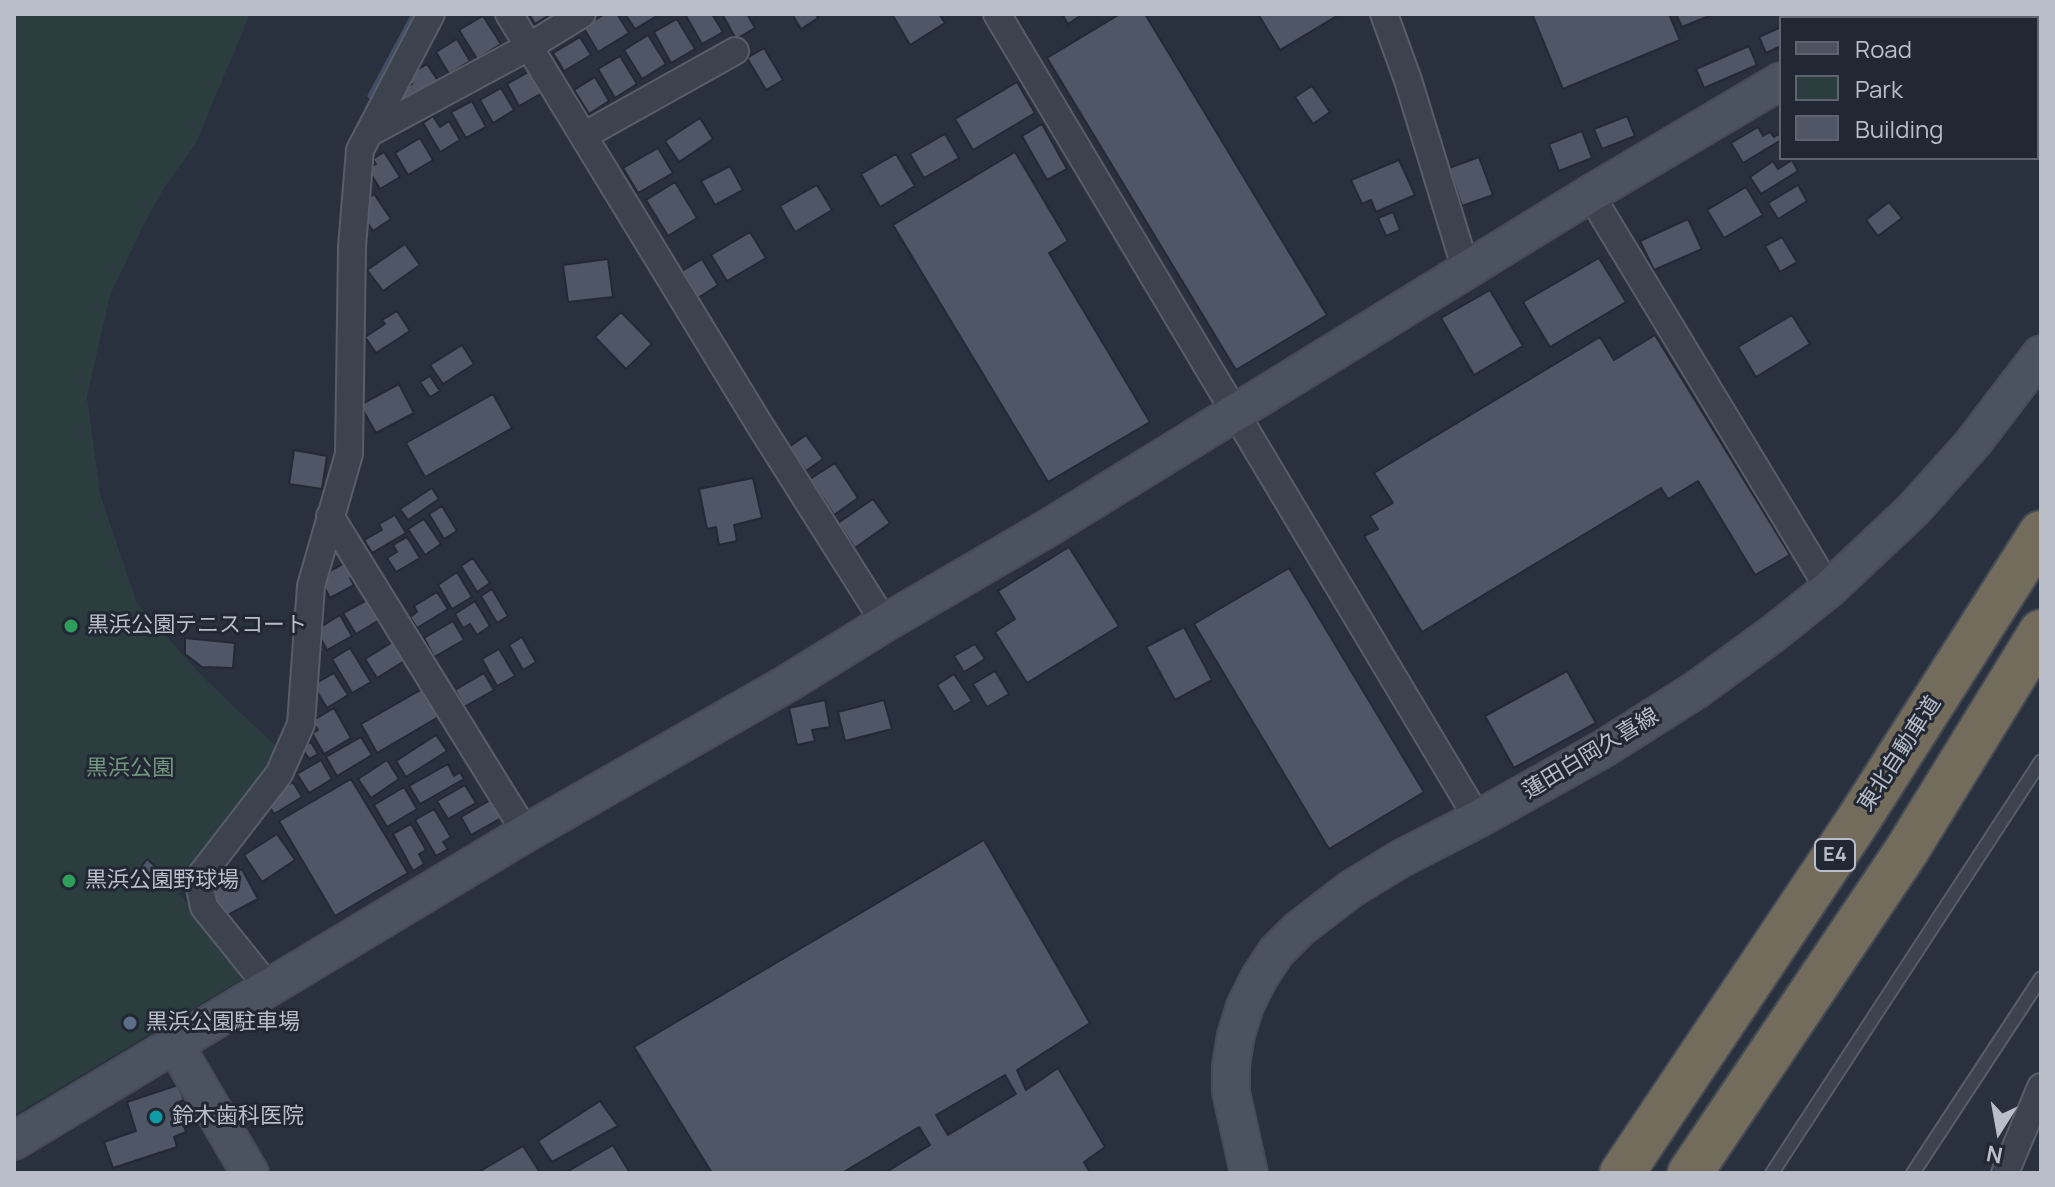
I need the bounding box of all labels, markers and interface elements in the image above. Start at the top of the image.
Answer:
legend [1779,16,2039,160]
text: Road [1855,32,1912,65]
text: Park [1855,72,1903,105]
text: Building [1855,112,1943,145]
place label: 黒浜公園テニスコート [87,613,307,639]
marker: 黒浜公園テニスコート [62,617,80,635]
street label: 東北自動車道 [1853,691,1947,817]
street label: 蓮田白岡久喜線 [1518,703,1664,805]
park label: 黒浜公園 [86,756,174,782]
road number: E4 [1815,839,1855,871]
place label: 黒浜公園野球場 [85,868,239,894]
marker: 黒浜公園野球場 [60,872,78,890]
place label: 黒浜公園駐車場 [146,1010,300,1036]
marker: 黒浜公園駐車場 [121,1014,139,1032]
north arrow [1959,1091,2039,1171]
place label: 鈴木歯科医院 [172,1104,304,1130]
marker: 鈴木歯科医院 [147,1108,165,1126]
text: N [1984,1138,2005,1171]

